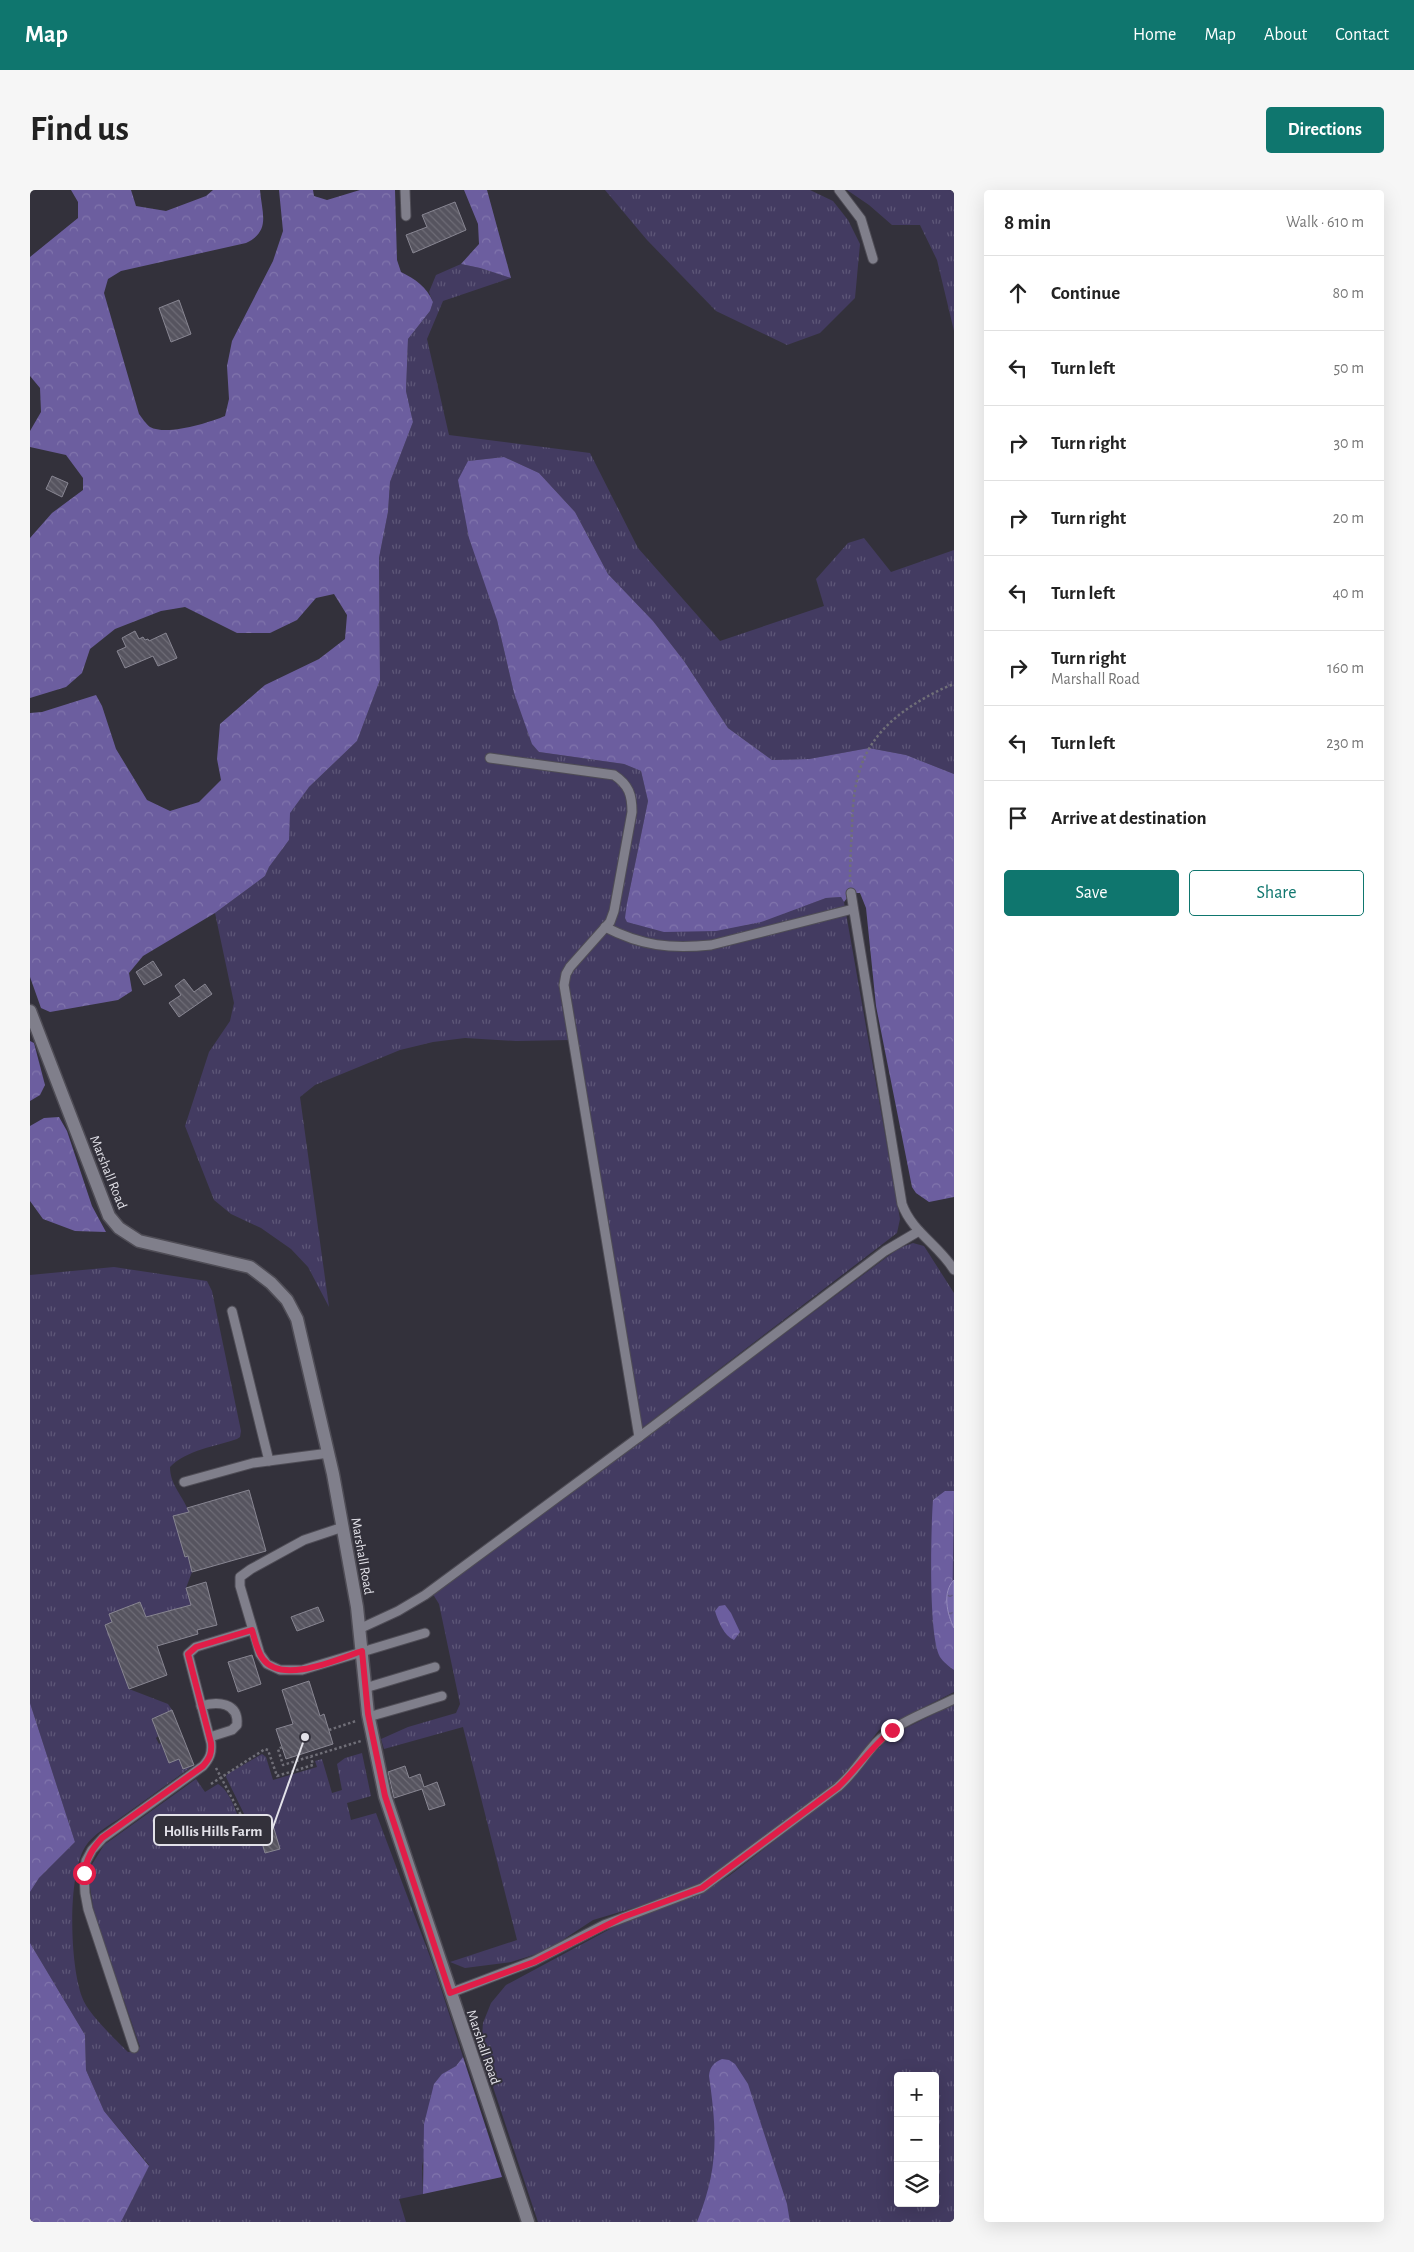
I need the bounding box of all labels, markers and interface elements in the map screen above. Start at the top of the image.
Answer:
text: Map [25,23,68,47]
text: Home [1133,26,1176,44]
text: Map [1204,26,1236,44]
text: About [1264,26,1307,44]
text: Contact [1335,26,1389,44]
button: Directions [1266,107,1384,153]
text: Find us [30,112,129,147]
text: 8 min [1004,212,1051,233]
text: Walk · 610 m [1286,214,1364,230]
icon: ahead [1004,279,1032,307]
text: Continue [1051,284,1120,303]
text: 80 m [1333,285,1364,301]
icon: left [1004,354,1032,382]
text: Turn left [1051,359,1115,378]
text: 50 m [1333,360,1364,376]
icon: right [1004,429,1032,457]
text: Turn right [1051,434,1126,453]
text: 30 m [1334,435,1364,451]
icon: right [1004,504,1032,532]
text: Turn right [1051,509,1126,528]
text: 20 m [1333,510,1364,526]
icon: left [1004,579,1032,607]
text: Turn left [1051,584,1115,603]
text: 40 m [1332,585,1364,601]
text: Turn right [1051,649,1126,668]
icon: right [1004,654,1032,682]
text: 160 m [1327,660,1364,676]
text: Marshall Road [1051,671,1140,687]
icon: left [1004,729,1032,757]
text: Turn left [1051,734,1115,753]
text: 230 m [1326,735,1364,751]
icon: arrive [1004,804,1032,832]
text: Arrive at destination [1051,809,1207,828]
button: Save [1004,870,1179,916]
button: Share [1189,870,1364,916]
street label: Marshall Road [87,1134,129,1211]
street label: Marshall Road [348,1517,376,1596]
route end [881,1719,904,1742]
callout: Hollis Hills Farm [154,1815,272,1845]
text: Hollis Hills Farm [164,1824,262,1839]
route start [73,1862,96,1885]
street label: Marshall Road [464,2008,502,2086]
map controls [894,2072,939,2207]
button: + [894,2072,939,2117]
button: − [894,2117,939,2162]
button: layers [894,2162,939,2207]

